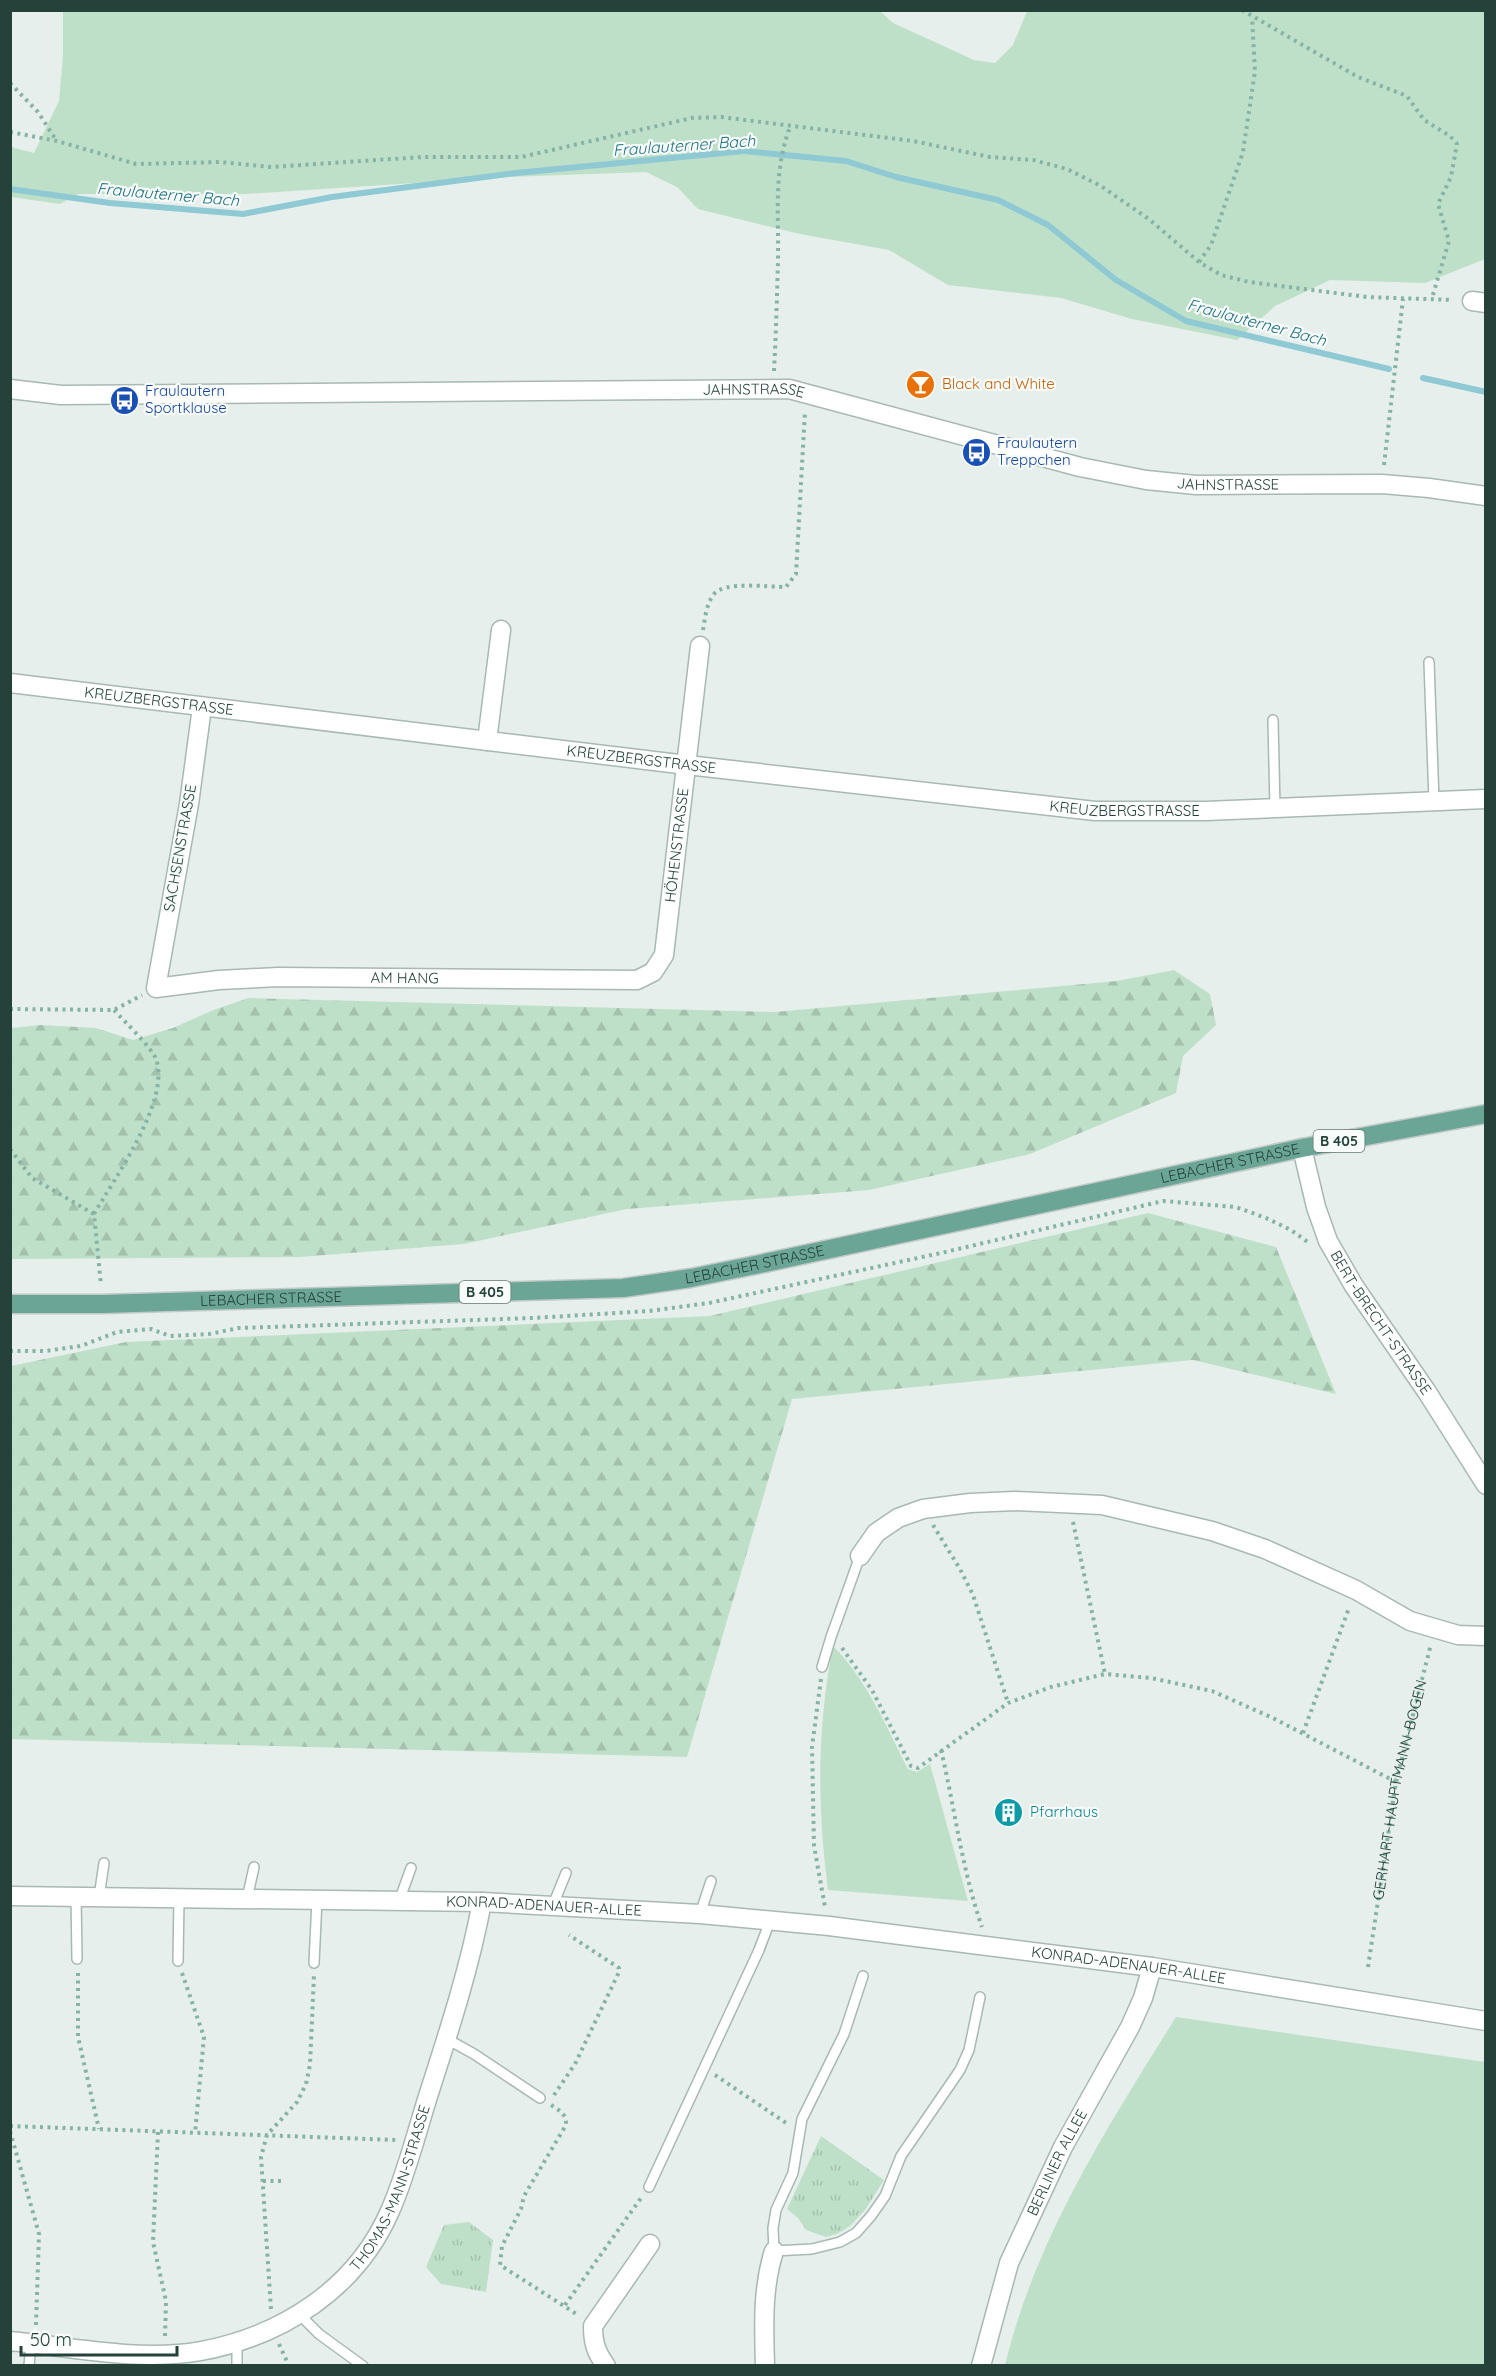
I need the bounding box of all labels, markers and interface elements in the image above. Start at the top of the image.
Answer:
water label: Fraulauterner Bach [612,130,757,160]
water label: Fraulauterner Bach [96,178,241,210]
water label: Fraulauterner Bach [1185,294,1329,350]
bar icon: Black and White [905,368,937,400]
place label: Black and White [942,374,1055,393]
street label: JAHNSTRASSE [702,379,807,402]
place label: Fraulautern Sportklause [145,381,227,417]
bus stop icon: Fraulautern Sportklause [108,384,140,416]
place label: Fraulautern Treppchen [997,433,1077,469]
bus stop icon: Fraulautern Treppchen [960,436,992,468]
street label: JAHNSTRASSE [1176,473,1279,494]
street label: KREUZBERGSTRASSE [83,682,235,719]
street label: KREUZBERGSTRASSE [566,741,717,777]
street label: SACHSENSTRASSE [159,783,200,913]
street label: HÖHENSTRASSE [660,787,692,904]
street label: KREUZBERGSTRASSE [1049,796,1200,820]
street label: AM HANG [370,968,439,987]
road number: B 405 [1314,1130,1364,1152]
street label: LEBACHER STRASSE [1158,1139,1301,1187]
street label: LEBACHER STRASSE [684,1240,826,1288]
street label: BERT-BRECHT-STRASSE [1326,1247,1436,1398]
road number: B 405 [460,1281,510,1303]
street label: LEBACHER STRASSE [200,1287,342,1310]
street label: GERHART-HAUPTMANN-BOGEN [1368,1678,1431,1901]
building icon: Pfarrhaus [993,1796,1025,1828]
place label: Pfarrhaus [1030,1802,1098,1821]
street label: KONRAD-ADENAUER-ALLEE [446,1892,642,1920]
street label: KONRAD-ADENAUER-ALLEE [1030,1942,1227,1988]
street label: THOMAS-MANN-STRASSE [345,2102,434,2275]
street label: BERLINER ALLEE [1022,2106,1091,2219]
scale bar [21,2319,177,2357]
text: 50 m [30,2328,72,2351]

